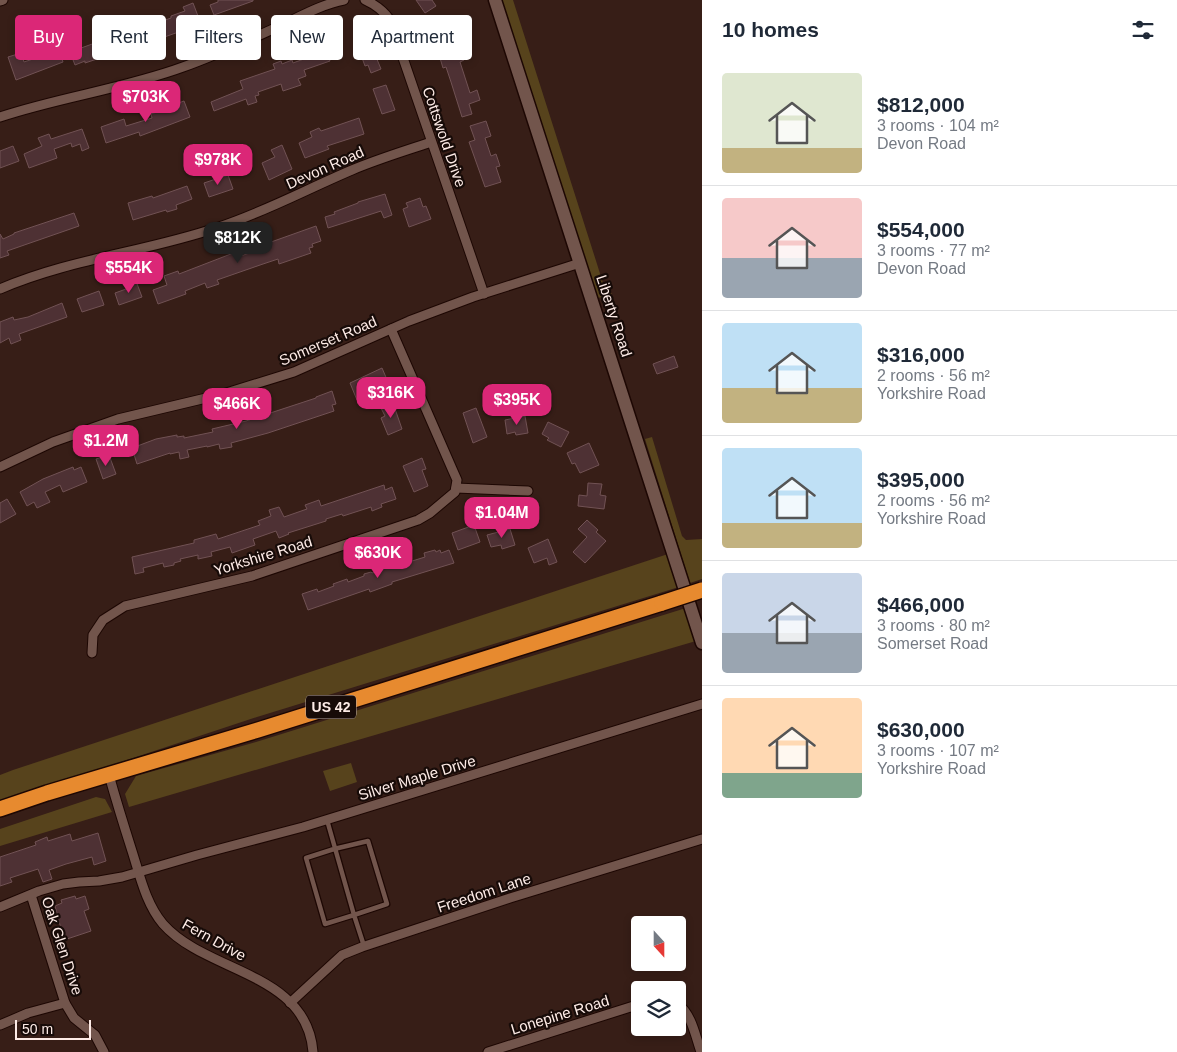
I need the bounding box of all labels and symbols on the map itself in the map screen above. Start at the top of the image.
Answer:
pin: $703K [111,80,181,123]
street label: Cottswold Drive [419,84,470,189]
street label: Devon Road [283,143,366,192]
pin: $978K [183,144,253,186]
pin: $812K [203,222,273,264]
pin: $554K [94,252,164,294]
street label: Liberty Road [593,273,636,359]
street label: Somerset Road [277,312,379,369]
pin: $316K [356,376,426,419]
pin: $395K [482,384,552,426]
pin: $466K [202,388,272,430]
pin: $1.2M [71,424,141,467]
pin: $1.04M [461,496,543,539]
street label: Yorkshire Road [212,532,314,579]
pin: $630K [343,536,413,579]
road number: US 42 [306,696,356,719]
street label: Silver Maple Drive [356,752,478,803]
street label: Freedom Lane [435,869,533,916]
street label: Oak Glen Drive [39,894,86,997]
street label: Fern Drive [180,915,249,964]
north arrow [631,916,686,971]
street label: Lonepine Road [509,992,611,1038]
scale bar [15,1017,91,1040]

